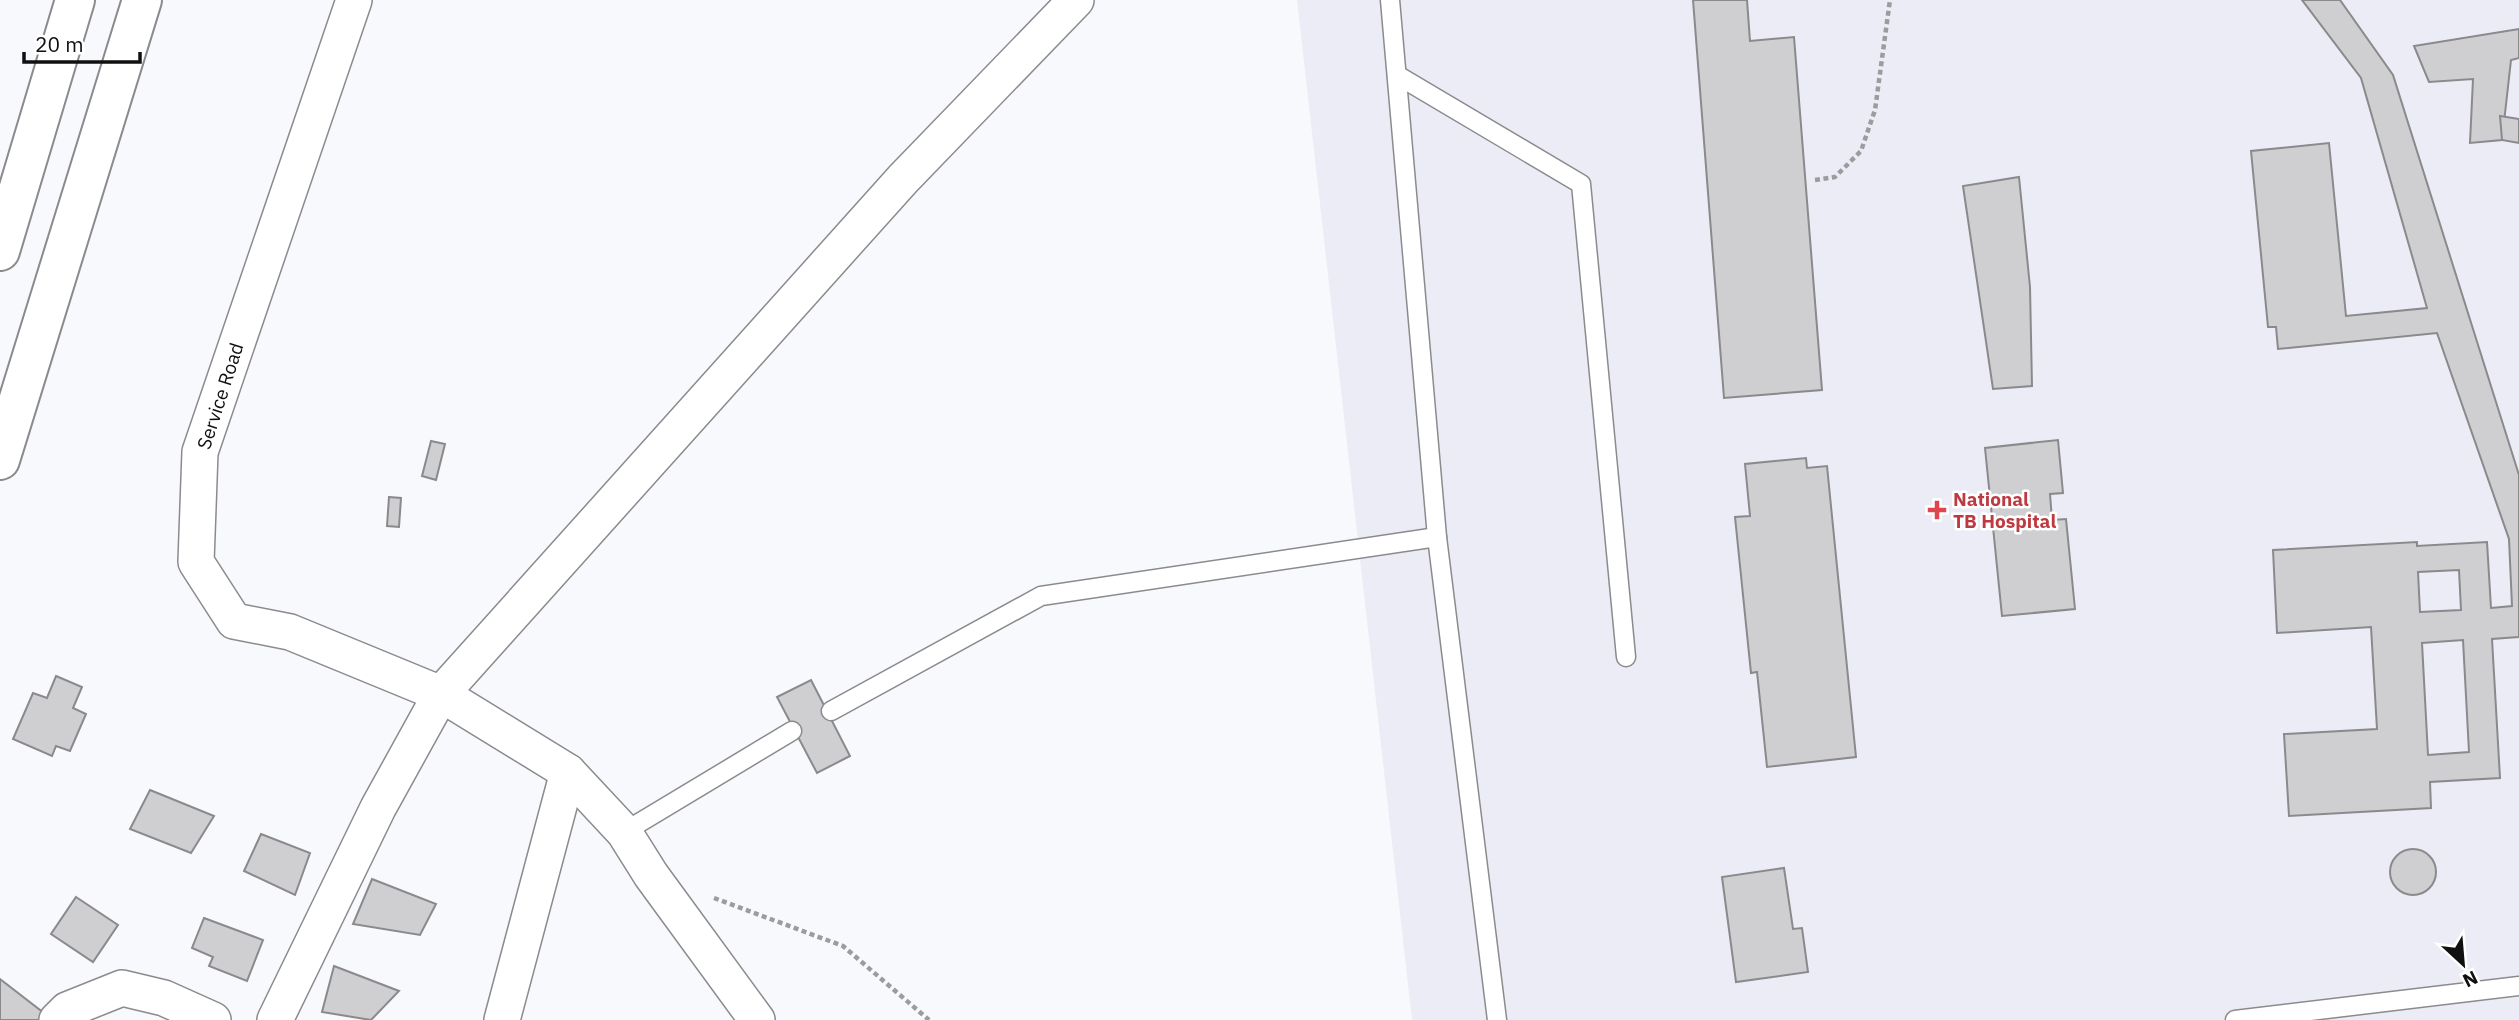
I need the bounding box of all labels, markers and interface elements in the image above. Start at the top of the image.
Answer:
scale bar [24,21,140,65]
text: 20 m [35,30,84,58]
street label: Service Road [191,340,249,452]
place label: National TB Hospital [1953,487,2056,533]
marker: National TB Hospital [1927,500,1947,520]
north arrow [2428,929,2498,999]
text: N [2459,965,2482,993]

